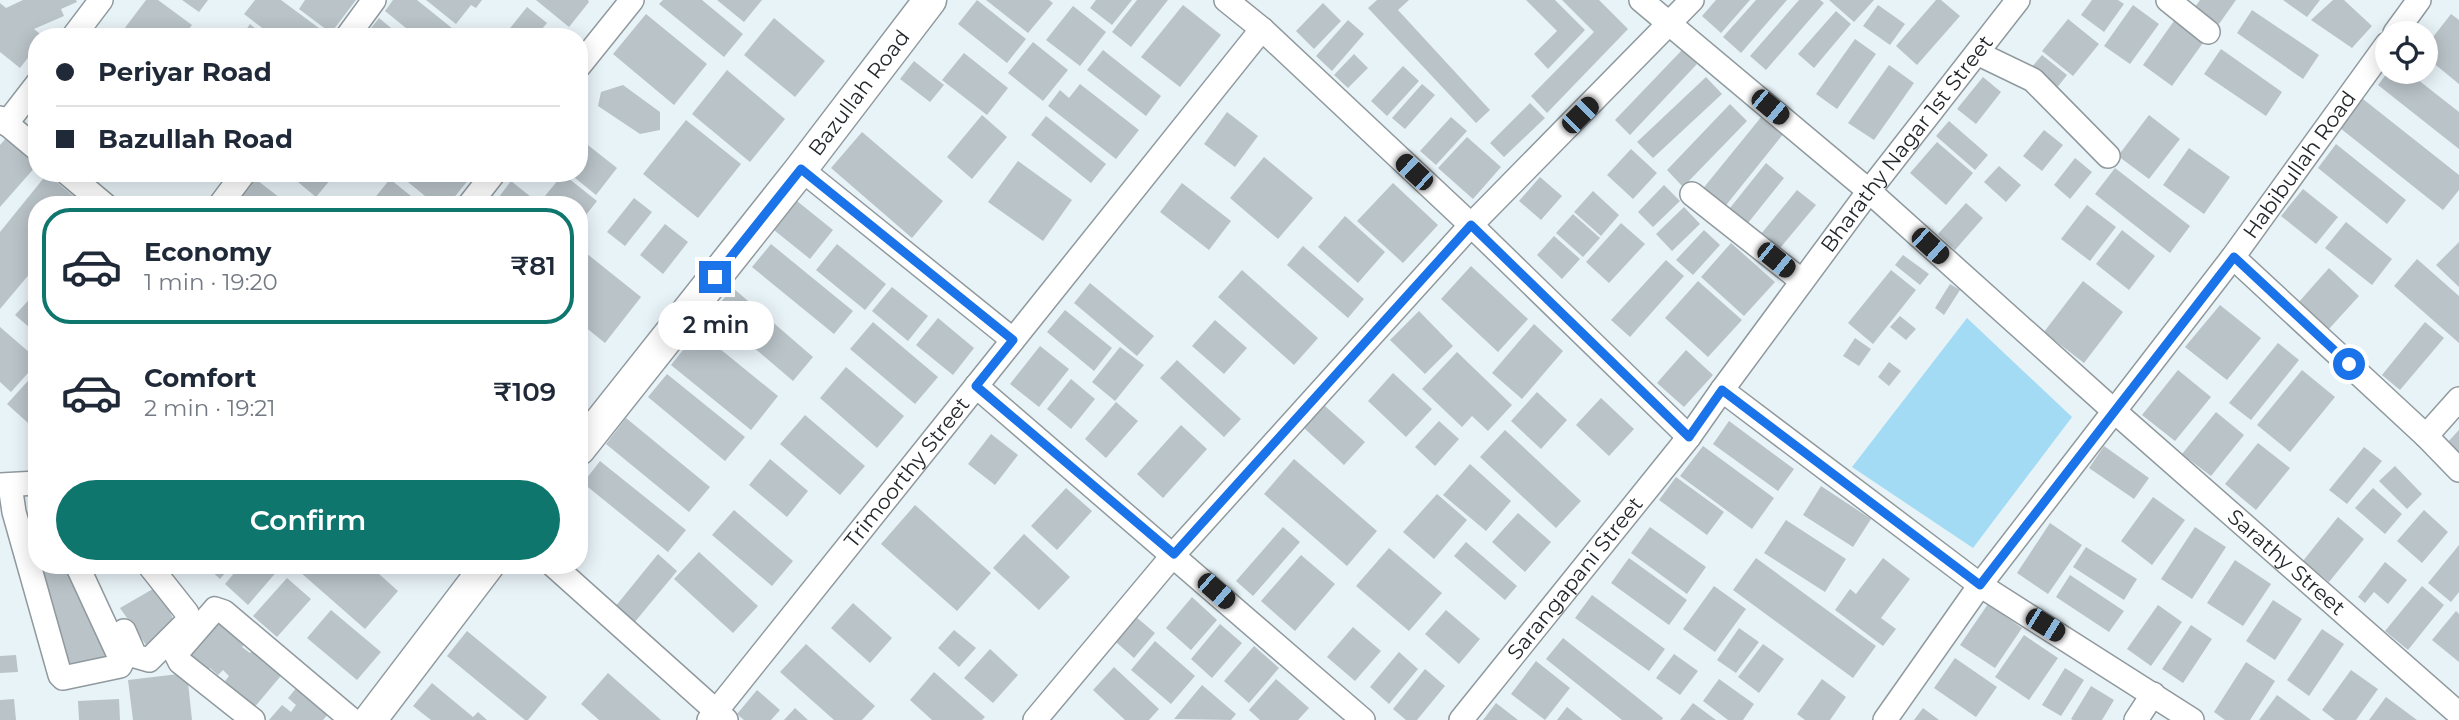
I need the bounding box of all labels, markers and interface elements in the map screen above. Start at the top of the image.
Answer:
map controls [2375,21,2438,84]
button: locate [2375,21,2438,84]
street label: Bazullah Road [803,25,915,160]
street label: Bharathy Nagar 1st Street [1815,30,1998,257]
text: Periyar Road [98,56,272,88]
car [1748,85,1793,129]
street label: Habibullah Road [2237,86,2361,243]
car [1558,93,1603,137]
text: Bazullah Road [98,123,293,155]
car [1392,150,1437,194]
car [1908,224,1953,268]
icon: car [60,235,123,298]
text: Economy [144,236,271,268]
car [1754,239,1799,281]
text: ₹81 [511,250,556,282]
route end [699,261,731,293]
text: 1 min · 19:20 [144,268,278,296]
callout: 2 min [657,302,773,350]
text: 2 min [683,311,749,339]
route start [2333,348,2365,380]
icon: car [60,361,123,424]
text: Comfort [144,362,256,394]
text: ₹109 [493,376,556,408]
street label: Trimoorthy Street [839,392,974,553]
text: 2 min · 19:21 [144,394,276,422]
button: Confirm [56,480,560,560]
street label: Sarangapani Street [1502,492,1648,664]
street label: Sarathy Street [2223,504,2350,620]
car [1194,569,1239,613]
car [2022,605,2069,645]

